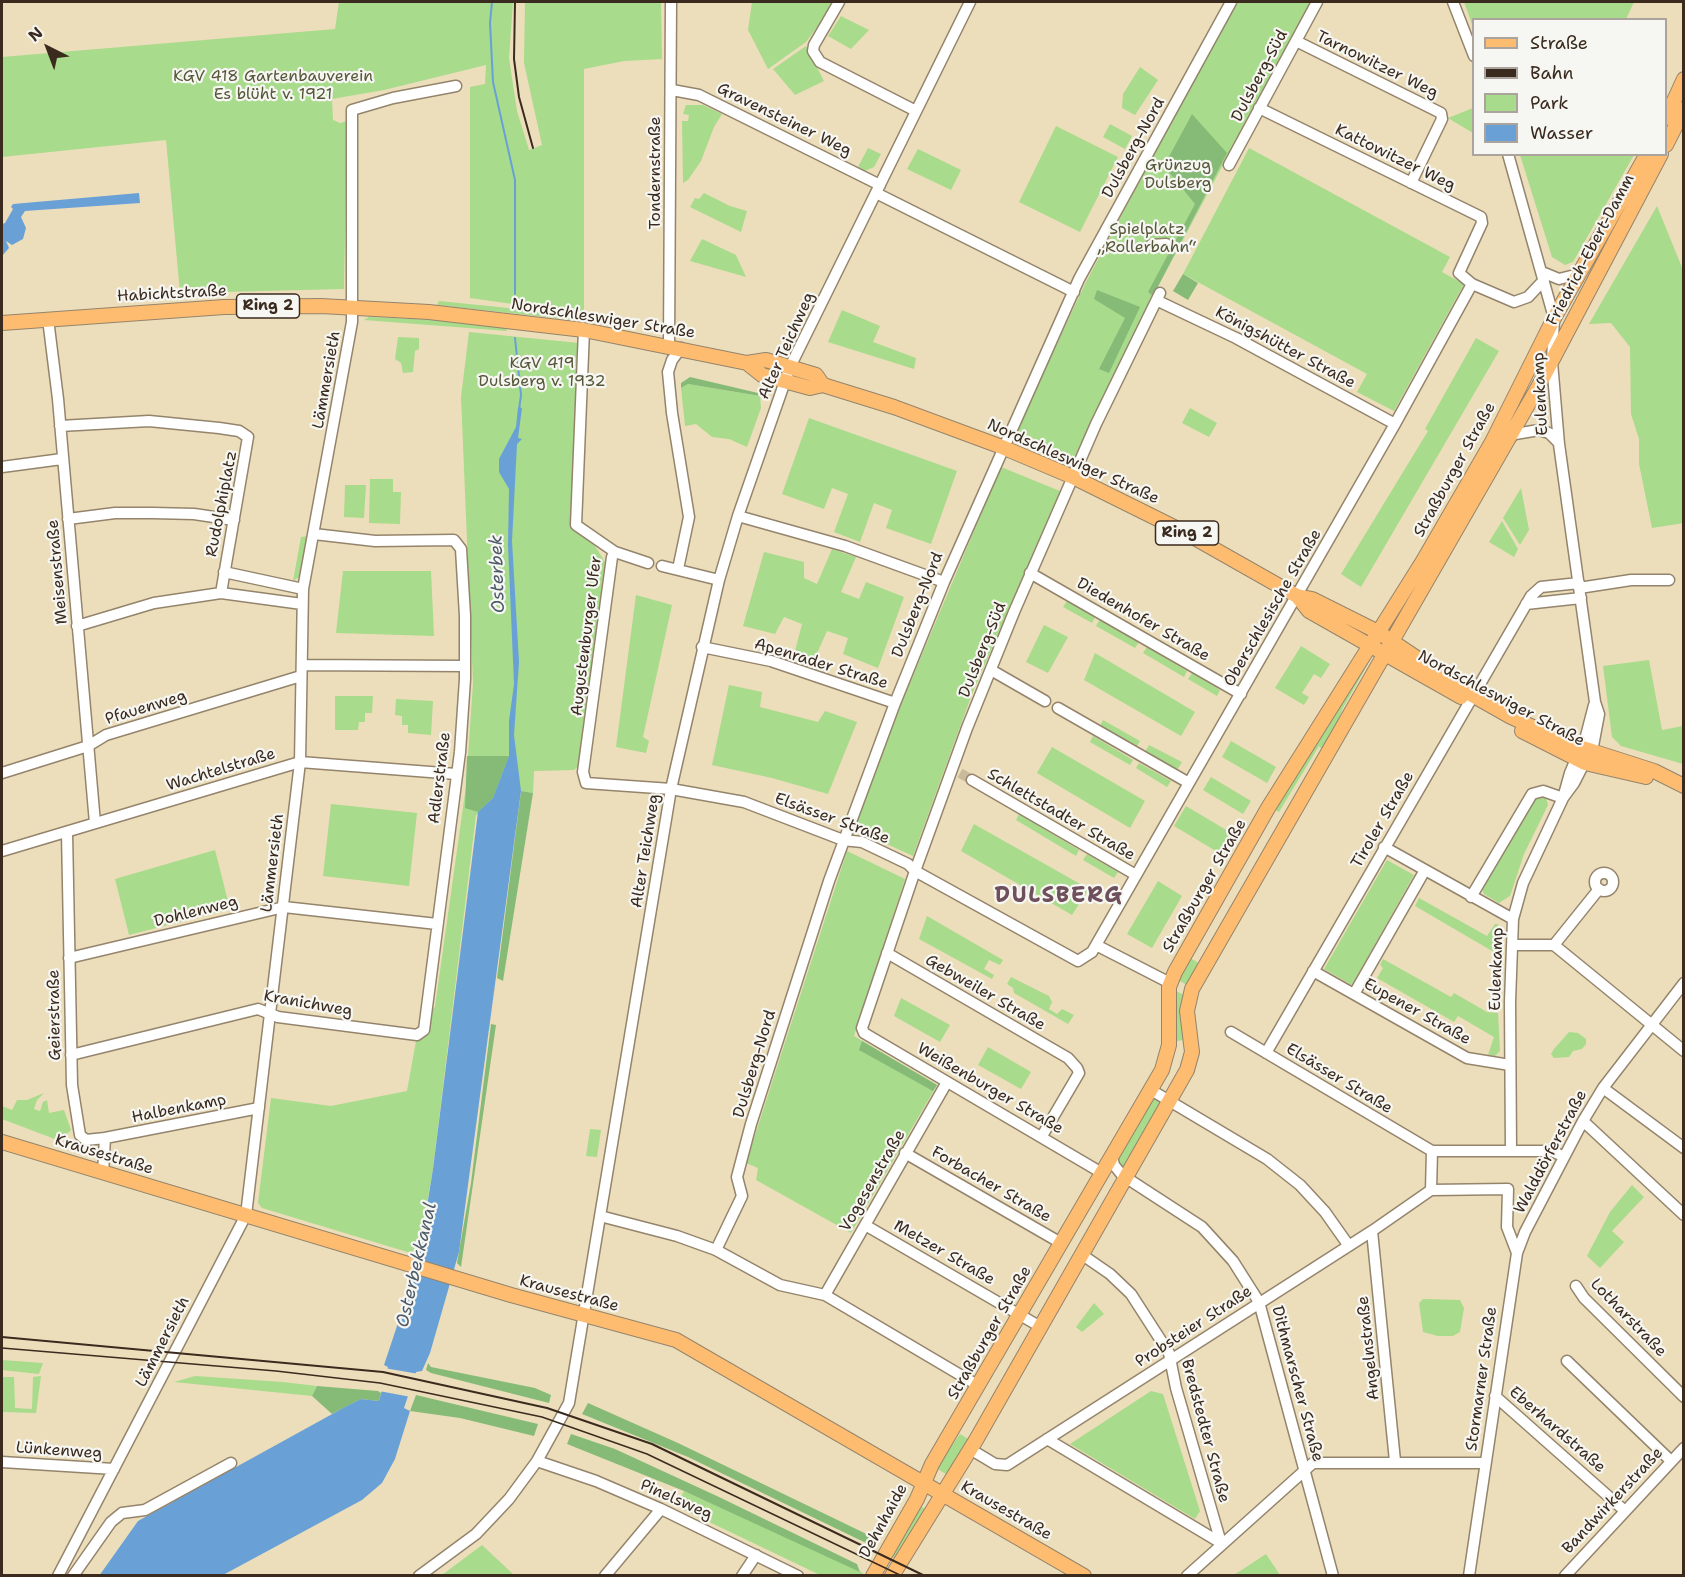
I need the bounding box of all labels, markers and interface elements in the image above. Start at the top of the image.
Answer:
north arrow [18,18,78,78]
legend [1472,18,1667,156]
text: N [24,22,47,46]
street label: Dulsberg-Süd [1228,27,1292,125]
street label: Tarnowitzer Weg [1313,27,1441,103]
text: Straße [1530,31,1588,55]
text: Bahn [1530,61,1574,85]
park label: KGV 418 Gartenbauverein Es blüht v. 1921 [173,67,373,105]
street label: Gravensteiner Weg [714,79,854,161]
text: Park [1530,91,1569,115]
street label: Dulsberg-Nord [1098,94,1170,202]
street label: Tondernstraße [646,116,666,230]
street label: Kattowitzer Weg [1332,121,1458,195]
text: Wasser [1530,121,1593,145]
park label: Grünzug Dulsberg [1144,156,1212,194]
street label: Friedrich-Ebert-Damm [1543,171,1639,329]
park label: Spielplatz „Rollerbahn“ [1098,220,1196,258]
street label: Habichtstraße [117,282,227,306]
street label: Alter Teichweg [755,289,819,403]
road number: Ring 2 [236,294,300,318]
street label: Nordschleswiger Straße [510,295,696,343]
street label: Königshütter Straße [1212,303,1358,393]
street label: Lämmersieth [309,330,345,430]
street label: Eulenkamp [1529,352,1553,436]
park label: KGV 419 Dulsberg v. 1932 [478,354,606,392]
street label: Straßburger Straße [1410,399,1500,541]
street label: Nordschleswiger Straße [984,415,1162,509]
street label: Rudolphiplatz [202,449,242,559]
street label: Meisenstraße [44,519,72,625]
road number: Ring 2 [1156,521,1218,545]
street label: Oberschlesische Straße [1220,526,1326,690]
water label: Osterbek [486,534,510,614]
street label: Dulsberg-Nord [888,550,948,660]
street label: Augustenburger Ufer [568,555,606,717]
street label: Diedenhofer Straße [1073,574,1213,666]
street label: Dulsberg-Süd [955,599,1011,701]
street label: Apenrader Straße [752,635,890,693]
street label: Nordschleswiger Straße [1414,647,1588,751]
street label: Pfauenweg [103,687,189,729]
street label: Adlerstraße [425,731,455,825]
street label: Wachtelstraße [164,744,278,796]
street label: Schlettstadter Straße [984,765,1138,865]
street label: Tiroler Straße [1348,768,1418,872]
street label: Elsässer Straße [772,789,892,849]
street label: Alter Teichweg [627,793,665,909]
street label: Lämmersieth [257,813,289,913]
street label: Straßburger Straße [1159,816,1251,956]
district label: DULSBERG [994,883,1124,909]
street label: Dohlenweg [152,892,240,932]
street label: Eulenkamp [1486,927,1508,1011]
street label: Gebweiler Straße [922,951,1048,1035]
street label: Geierstraße [45,969,65,1061]
street label: Eupener Straße [1360,975,1474,1049]
street label: Kranichweg [262,987,354,1021]
street label: Dulsberg-Nord [729,1008,781,1120]
street label: Weißenburger Straße [913,1039,1067,1139]
street label: Elsässer Straße [1282,1040,1396,1118]
street label: Walddörferstraße [1510,1087,1592,1217]
street label: Halbenkamp [130,1090,228,1128]
street label: Vogesenstraße [836,1127,910,1235]
street label: Krausestraße [52,1131,156,1179]
street label: Forbacher Straße [928,1143,1054,1227]
water label: Osterbekkanal [392,1200,442,1330]
street label: Metzer Straße [890,1216,998,1290]
street label: Straßburger Straße [944,1263,1036,1403]
street label: Krausestraße [517,1272,621,1316]
street label: Lotharstraße [1586,1275,1670,1361]
street label: Probsteier Straße [1132,1282,1256,1372]
street label: Lämmersieth [132,1293,194,1391]
street label: Angelnstraße [1354,1295,1384,1401]
street label: Dithmarscher Straße [1267,1304,1327,1464]
street label: Stormarner Straße [1462,1306,1502,1452]
street label: Bredstedter Straße [1177,1357,1233,1505]
street label: Eberhardstraße [1505,1383,1609,1477]
street label: Lünkenweg [15,1438,103,1464]
street label: Bandwirkerstraße [1559,1444,1667,1558]
street label: Pinelsweg [637,1476,715,1524]
street label: Krausestraße [957,1477,1055,1545]
street label: Dehnhaide [856,1481,912,1561]

